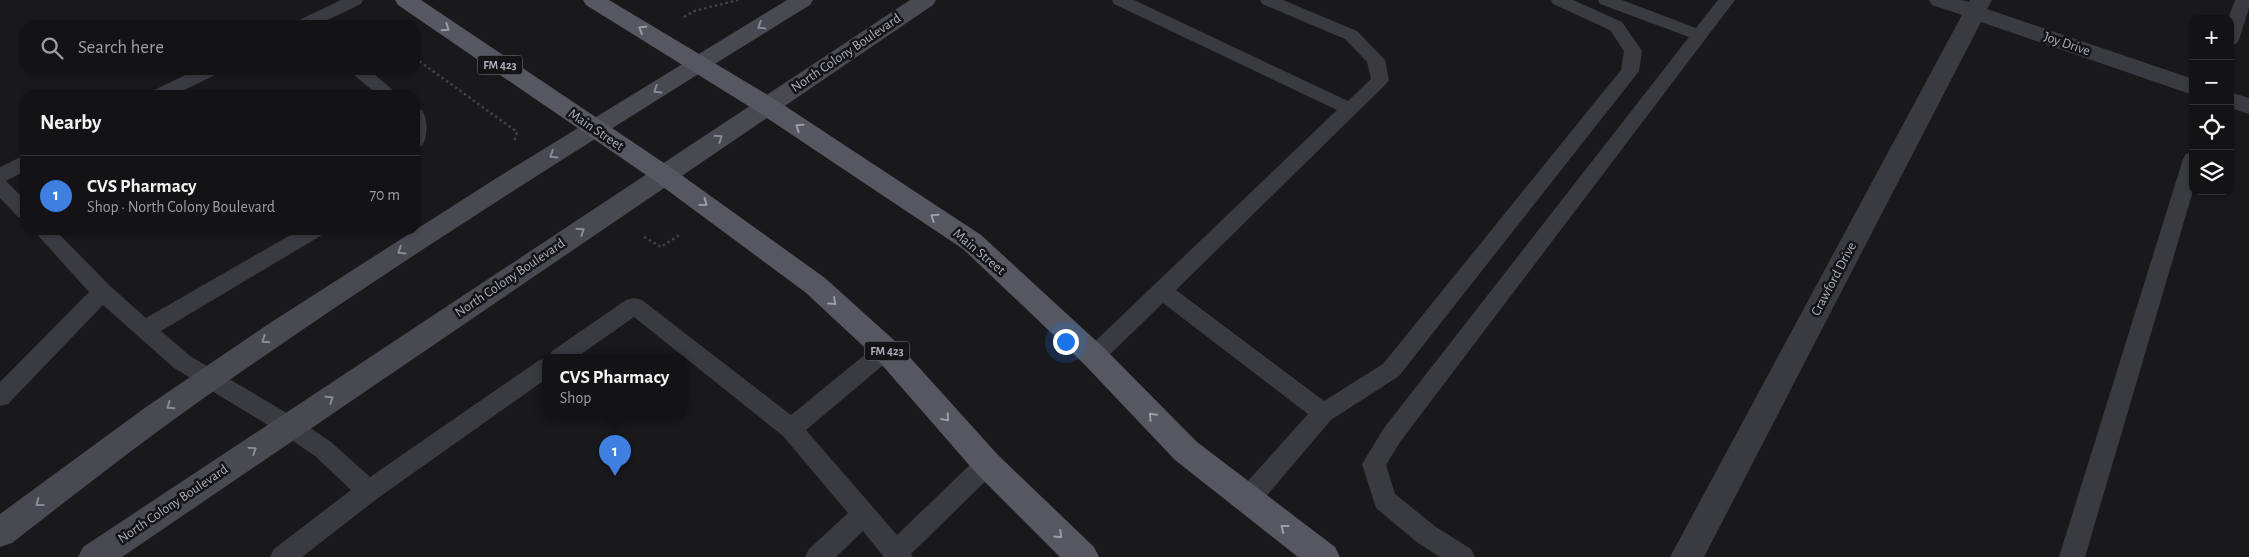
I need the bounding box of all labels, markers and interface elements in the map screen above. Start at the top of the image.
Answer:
street label: North Colony Boulevard [789,11,903,95]
map controls [2189,15,2234,195]
button: + [2189,15,2234,60]
one-way arrow [757,19,766,29]
search box [20,20,420,75]
one-way arrow [441,21,450,31]
one-way arrow [639,26,648,36]
street label: Joy Drive [2042,30,2092,58]
icon: search [38,34,66,62]
text: Search here [78,38,164,57]
road number: FM 423 [478,56,522,74]
button: − [2189,60,2234,105]
one-way arrow [654,84,663,93]
button: locate [2189,105,2234,150]
street label: Main Street [566,107,627,154]
text: Nearby [40,112,101,133]
one-way arrow [795,123,804,133]
one-way arrow [713,135,723,144]
one-way arrow [550,149,559,158]
button: layers [2189,150,2234,195]
text: CVS Pharmacy [87,177,197,196]
text: 1 [53,187,59,203]
text: 70 m [369,187,400,203]
one-way arrow [698,198,707,206]
text: Shop · North Colony Boulevard [87,199,275,215]
one-way arrow [930,214,940,223]
street label: Main Street [950,226,1008,278]
one-way arrow [576,228,585,237]
street label: North Colony Boulevard [453,236,567,320]
street label: Crawford Drive [1809,240,1859,318]
one-way arrow [397,244,406,254]
one-way arrow [827,296,836,305]
your location [1053,329,1079,355]
one-way arrow [262,334,271,344]
road number: FM 423 [864,342,910,361]
popup [542,354,687,419]
text: CVS Pharmacy [560,368,669,387]
text: Shop [560,390,591,406]
one-way arrow [324,396,334,405]
one-way arrow [167,401,176,409]
one-way arrow [1149,412,1158,421]
one-way arrow [940,413,949,422]
pin: 1 [599,435,631,476]
one-way arrow [248,447,257,456]
street label: North Colony Boulevard [116,462,230,546]
one-way arrow [35,497,45,506]
one-way arrow [1281,525,1290,534]
one-way arrow [1053,529,1062,538]

